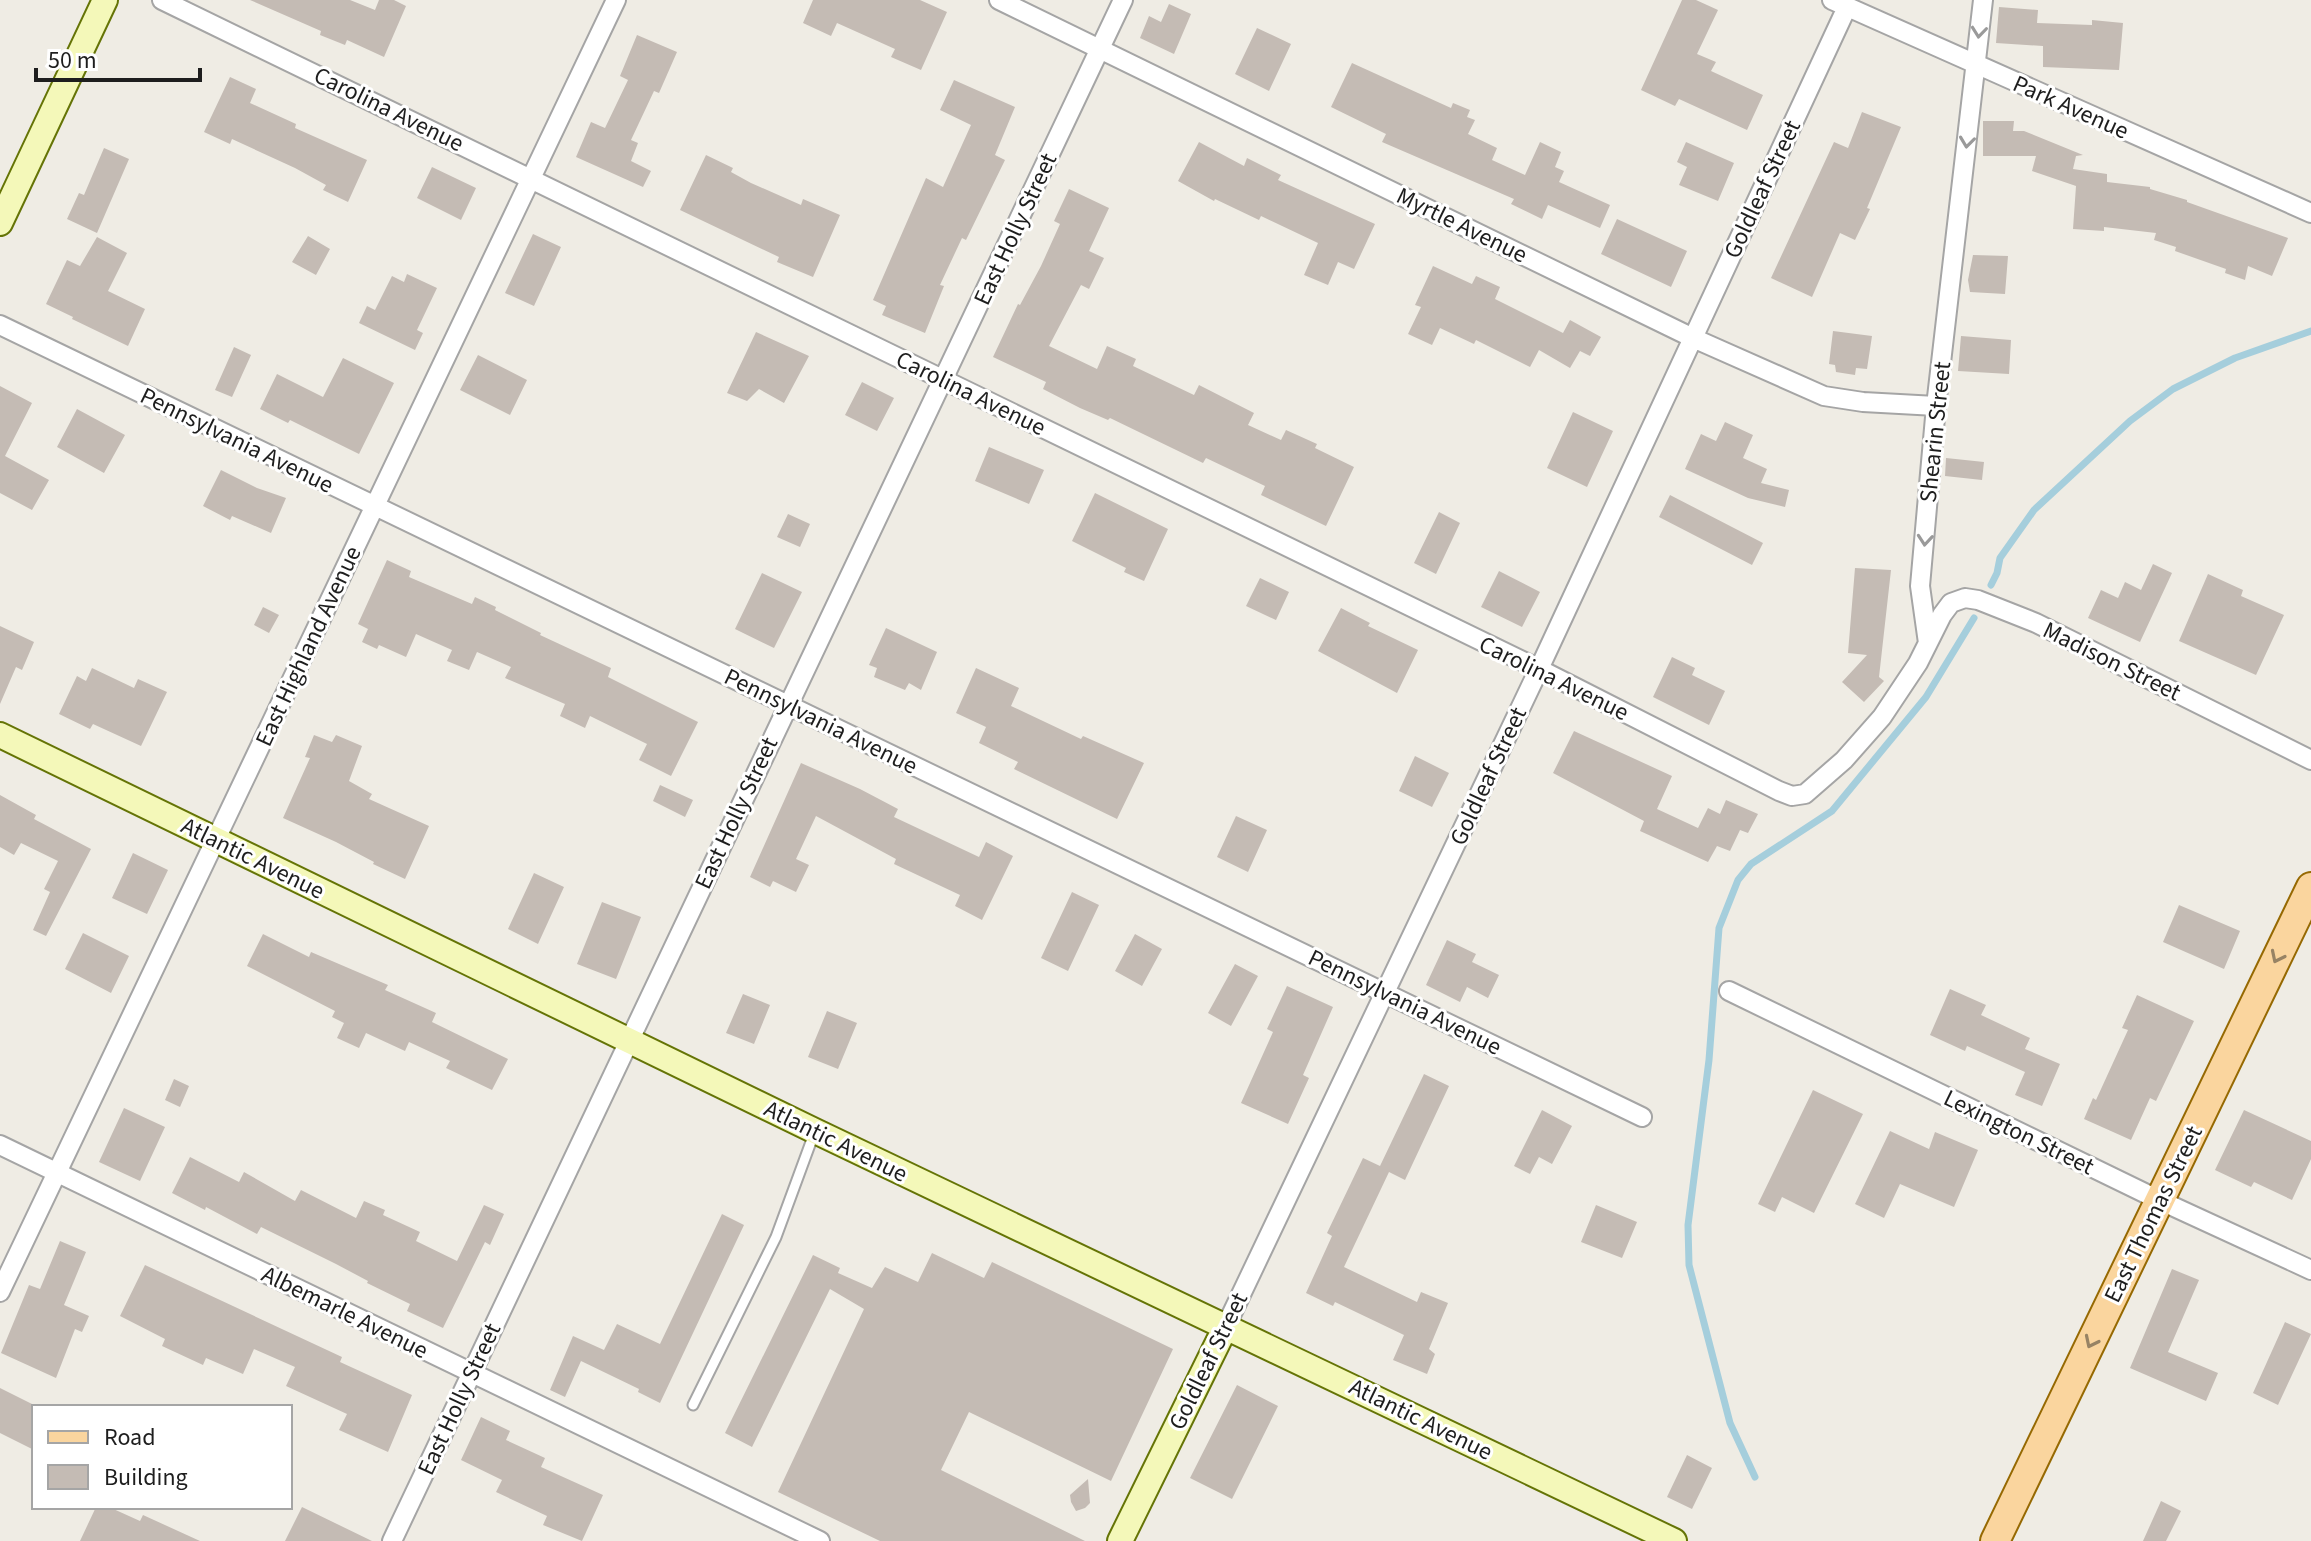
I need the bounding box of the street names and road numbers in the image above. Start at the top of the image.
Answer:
street label: Carolina Avenue [308,58,470,161]
street label: Park Avenue [2007,66,2134,149]
street label: Goldleaf Street [1715,114,1810,264]
street label: East Holly Street [965,147,1066,311]
street label: Myrtle Avenue [1390,179,1533,272]
street label: Carolina Avenue [890,342,1052,445]
street label: Shearin Street [1911,360,1960,504]
street label: Pennsylvania Avenue [134,378,339,502]
street label: East Highland Avenue [247,540,370,752]
street label: Madison Street [2037,613,2187,710]
street label: Carolina Avenue [1473,627,1635,730]
street label: Pennsylvania Avenue [718,659,923,783]
street label: Goldleaf Street [1441,701,1536,851]
street label: East Holly Street [686,731,787,895]
street label: Atlantic Avenue [175,809,331,908]
street label: Pennsylvania Avenue [1302,940,1507,1064]
street label: Lexington Street [1937,1081,2100,1184]
street label: Atlantic Avenue [758,1092,914,1191]
street label: East Thomas Street [2095,1120,2212,1309]
street label: Albemarle Avenue [256,1257,434,1368]
street label: Goldleaf Street [1160,1287,1257,1436]
street label: East Holly Street [409,1317,510,1481]
street label: Atlantic Avenue [1343,1370,1499,1469]

